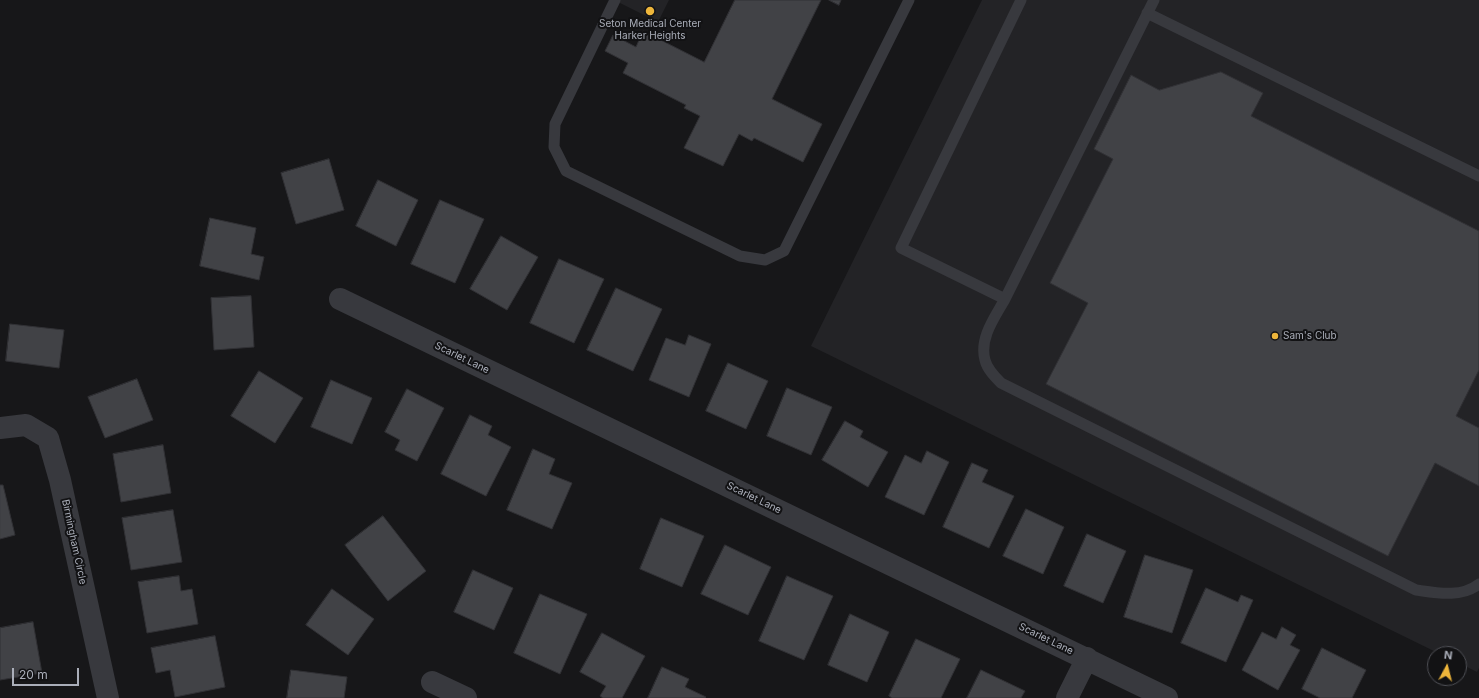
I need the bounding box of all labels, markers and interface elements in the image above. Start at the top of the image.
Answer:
marker: Seton Medical Center Harker Heights [644,5,656,17]
place label: Seton Medical Center Harker Heights [599,18,701,42]
place label: Sam's Club [1283,330,1337,342]
marker: Sam's Club [1270,331,1280,341]
street label: Scarlet Lane [433,340,491,376]
street label: Scarlet Lane [725,480,783,516]
street label: Birmingham Circle [59,498,89,586]
street label: Scarlet Lane [1017,621,1075,657]
north arrow [1427,646,1467,686]
text: N [1443,648,1453,663]
scale bar [14,660,81,686]
text: 20 m [19,667,48,682]

